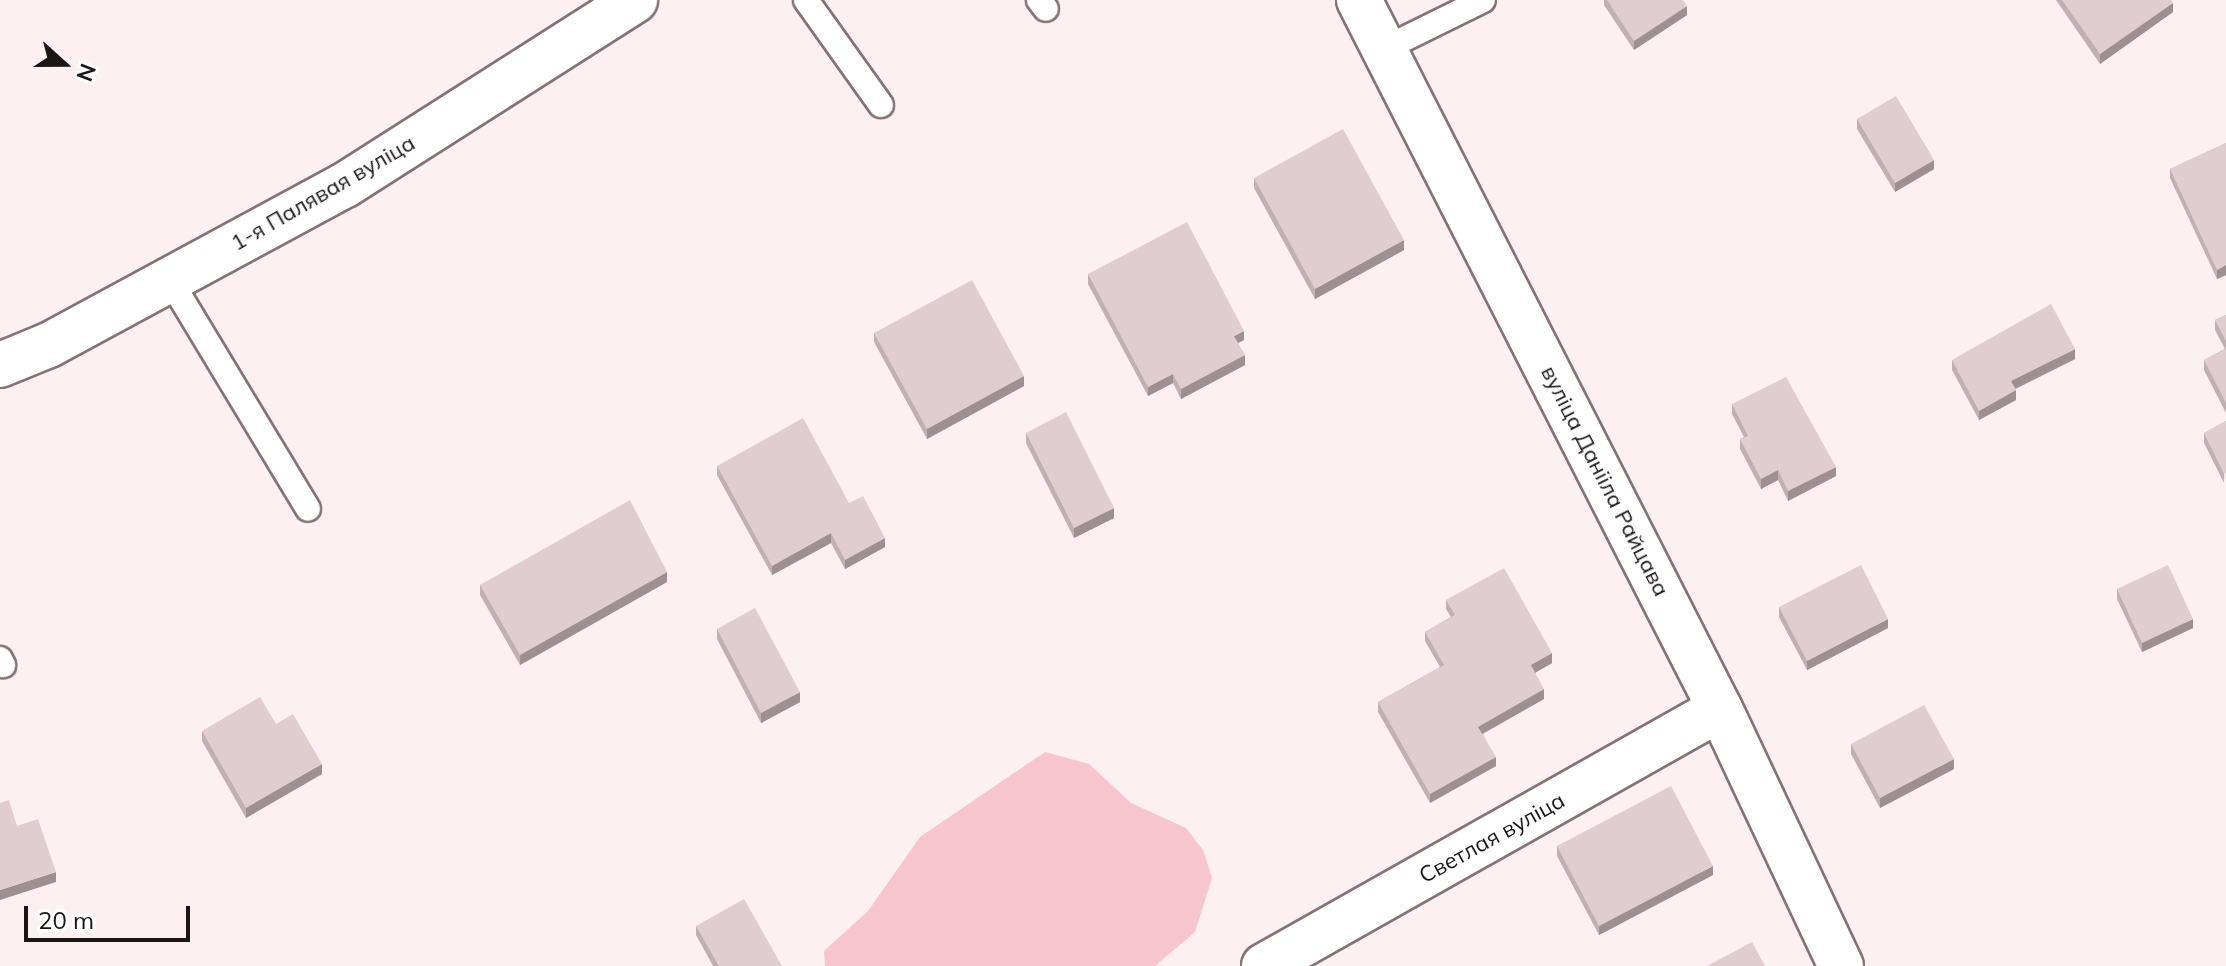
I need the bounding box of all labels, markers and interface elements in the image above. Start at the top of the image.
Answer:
north arrow [24,24,104,104]
text: N [70,60,102,85]
street label: 1-я Палявая вуліца [226,130,420,256]
street label: вуліца Данііла Райцава [1535,361,1675,601]
street label: Светлая вуліца [1415,787,1569,889]
scale bar [28,890,194,940]
text: 20 m [38,905,94,935]

